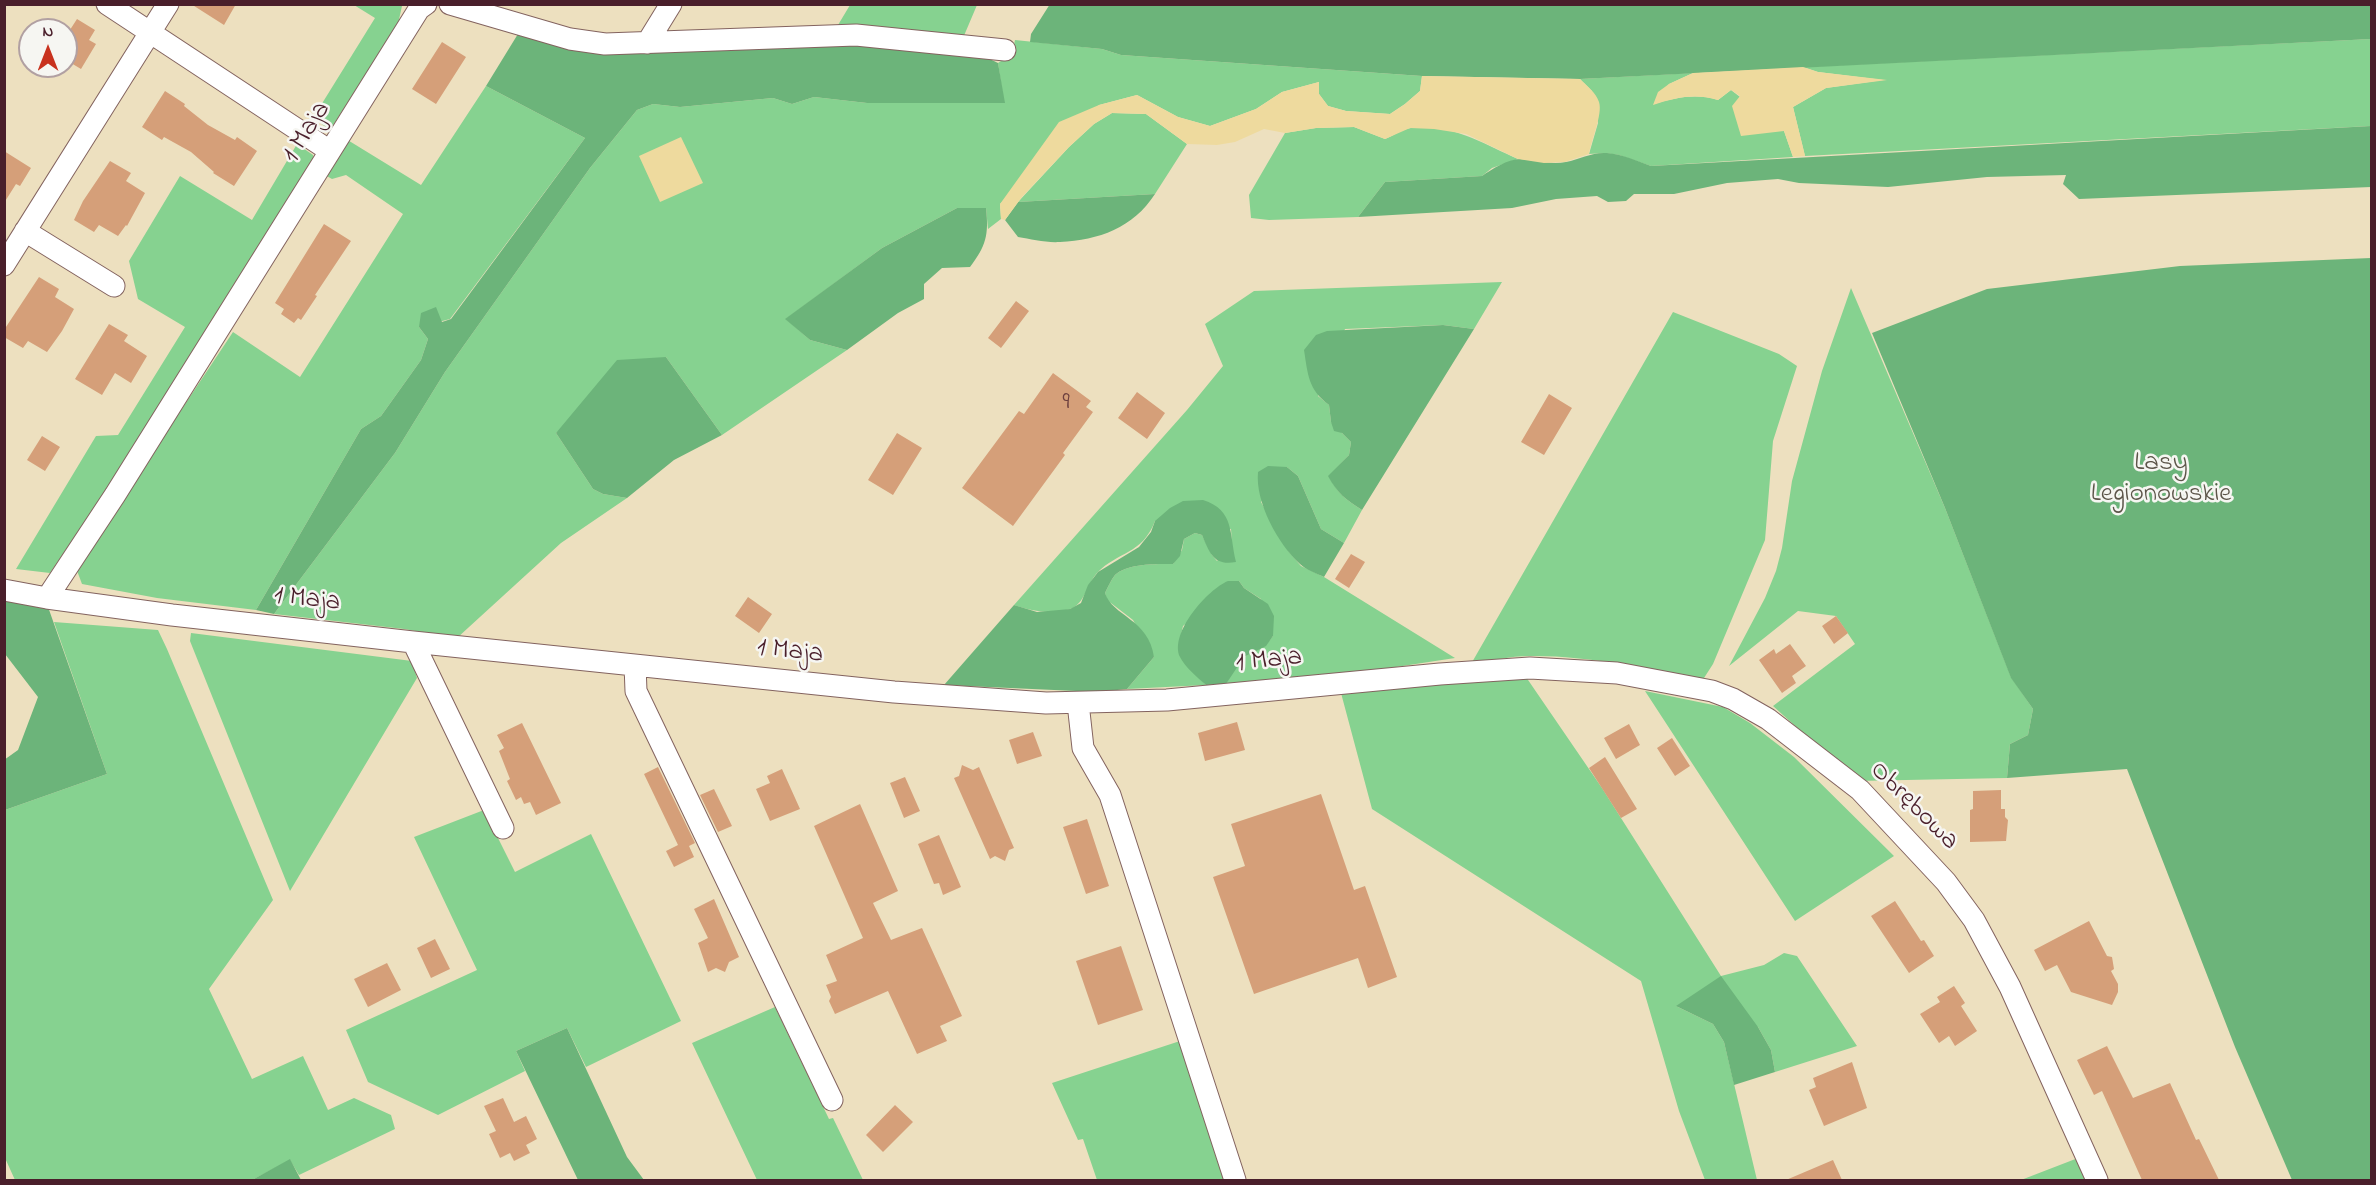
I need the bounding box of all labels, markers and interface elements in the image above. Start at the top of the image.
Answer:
north arrow [18,18,78,78]
text: N [43,20,53,44]
street label: 1 Maja [277,96,339,170]
house number: 9 [1062,390,1070,418]
park label: Lasy Legionowskie [2091,449,2231,512]
street label: 1 Maja [272,581,342,621]
street label: 1 Maja [755,633,825,673]
street label: 1 Maja [1234,642,1304,682]
street label: Obrębowa [1862,756,1964,858]

